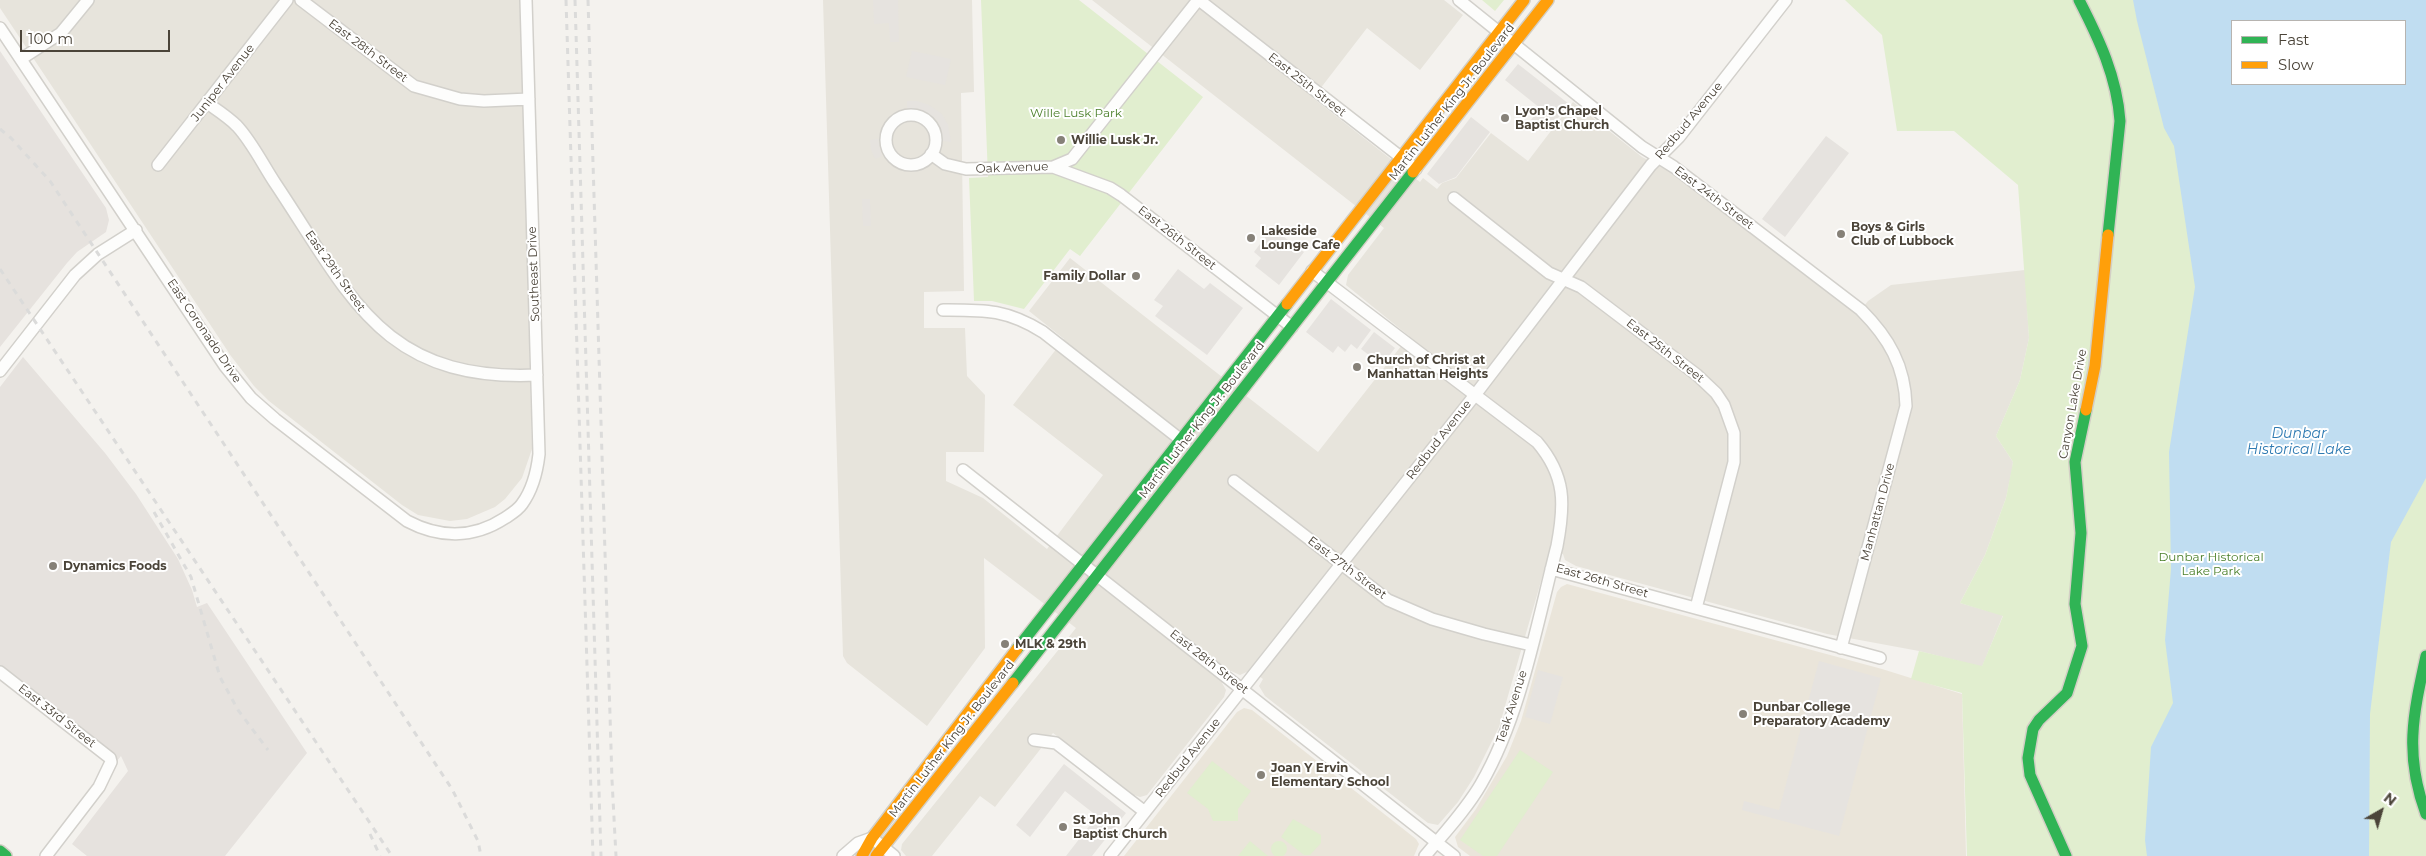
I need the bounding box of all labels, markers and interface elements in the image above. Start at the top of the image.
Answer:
street label: East 28th Street [325,16,411,86]
scale bar [22,20,172,52]
legend [2231,20,2406,85]
street label: Martin Luther King Jr. Boulevard [1386,21,1518,183]
text: 100 m [28,29,73,48]
text: Fast [2278,30,2309,49]
street label: Juniper Avenue [188,42,258,124]
street label: East 25th Street [1265,50,1349,120]
text: Slow [2278,55,2314,74]
street label: Redbud Avenue [1652,79,1726,163]
place label: Lyon's Chapel Baptist Church [1515,104,1609,132]
park label: Wille Lusk Park [1030,106,1122,120]
marker: Lyon's Chapel Baptist Church [1499,112,1511,124]
place label: Willie Lusk Jr. [1071,133,1158,147]
marker: Willie Lusk Jr. [1055,134,1067,146]
street label: Oak Avenue [975,160,1049,176]
street label: East 24th Street [1671,163,1757,233]
street label: East 26th Street [1135,203,1219,273]
place label: Boys & Girls Club of Lubbock [1851,220,1954,248]
place label: Lakeside Lounge Cafe [1261,224,1340,252]
street label: Southeast Drive [525,226,543,322]
street label: East 29th Street [302,228,368,314]
marker: Boys & Girls Club of Lubbock [1835,228,1847,240]
marker: Lakeside Lounge Cafe [1245,232,1257,244]
place label: Family Dollar [1043,269,1126,283]
marker: Family Dollar [1130,270,1142,282]
street label: East Coronado Drive [164,276,244,386]
street label: East 25th Street [1623,316,1707,386]
street label: Martin Luther King Jr. Boulevard [1136,339,1268,501]
street label: Canyon Lake Drive [2056,348,2090,460]
place label: Church of Christ at Manhattan Heights [1367,353,1488,381]
marker: Church of Christ at Manhattan Heights [1351,361,1363,373]
street label: Redbud Avenue [1404,397,1474,483]
water label: Dunbar Historical Lake [2247,426,2351,458]
street label: Manhattan Drive [1858,461,1898,563]
street label: East 27th Street [1305,534,1389,602]
park label: Dunbar Historical Lake Park [2158,550,2264,578]
place label: Dynamics Foods [63,559,167,573]
marker: Dynamics Foods [47,560,59,572]
street label: East 26th Street [1554,561,1650,601]
street label: East 28th Street [1167,627,1251,697]
place label: MLK & 29th [1015,637,1086,651]
marker: MLK & 29th [999,638,1011,650]
street label: Martin Luther King Jr. Boulevard [886,658,1018,820]
street label: Teak Avenue [1493,669,1531,745]
street label: East 33rd Street [15,681,99,751]
place label: Dunbar College Preparatory Academy [1753,700,1890,728]
marker: Dunbar College Preparatory Academy [1737,708,1749,720]
street label: Redbud Avenue [1153,715,1223,801]
place label: Joan Y Ervin Elementary School [1271,761,1389,789]
marker: Joan Y Ervin Elementary School [1255,769,1267,781]
north arrow [2356,786,2406,836]
text: N [2380,789,2400,810]
place label: St John Baptist Church [1073,813,1167,841]
marker: St John Baptist Church [1057,821,1069,833]

